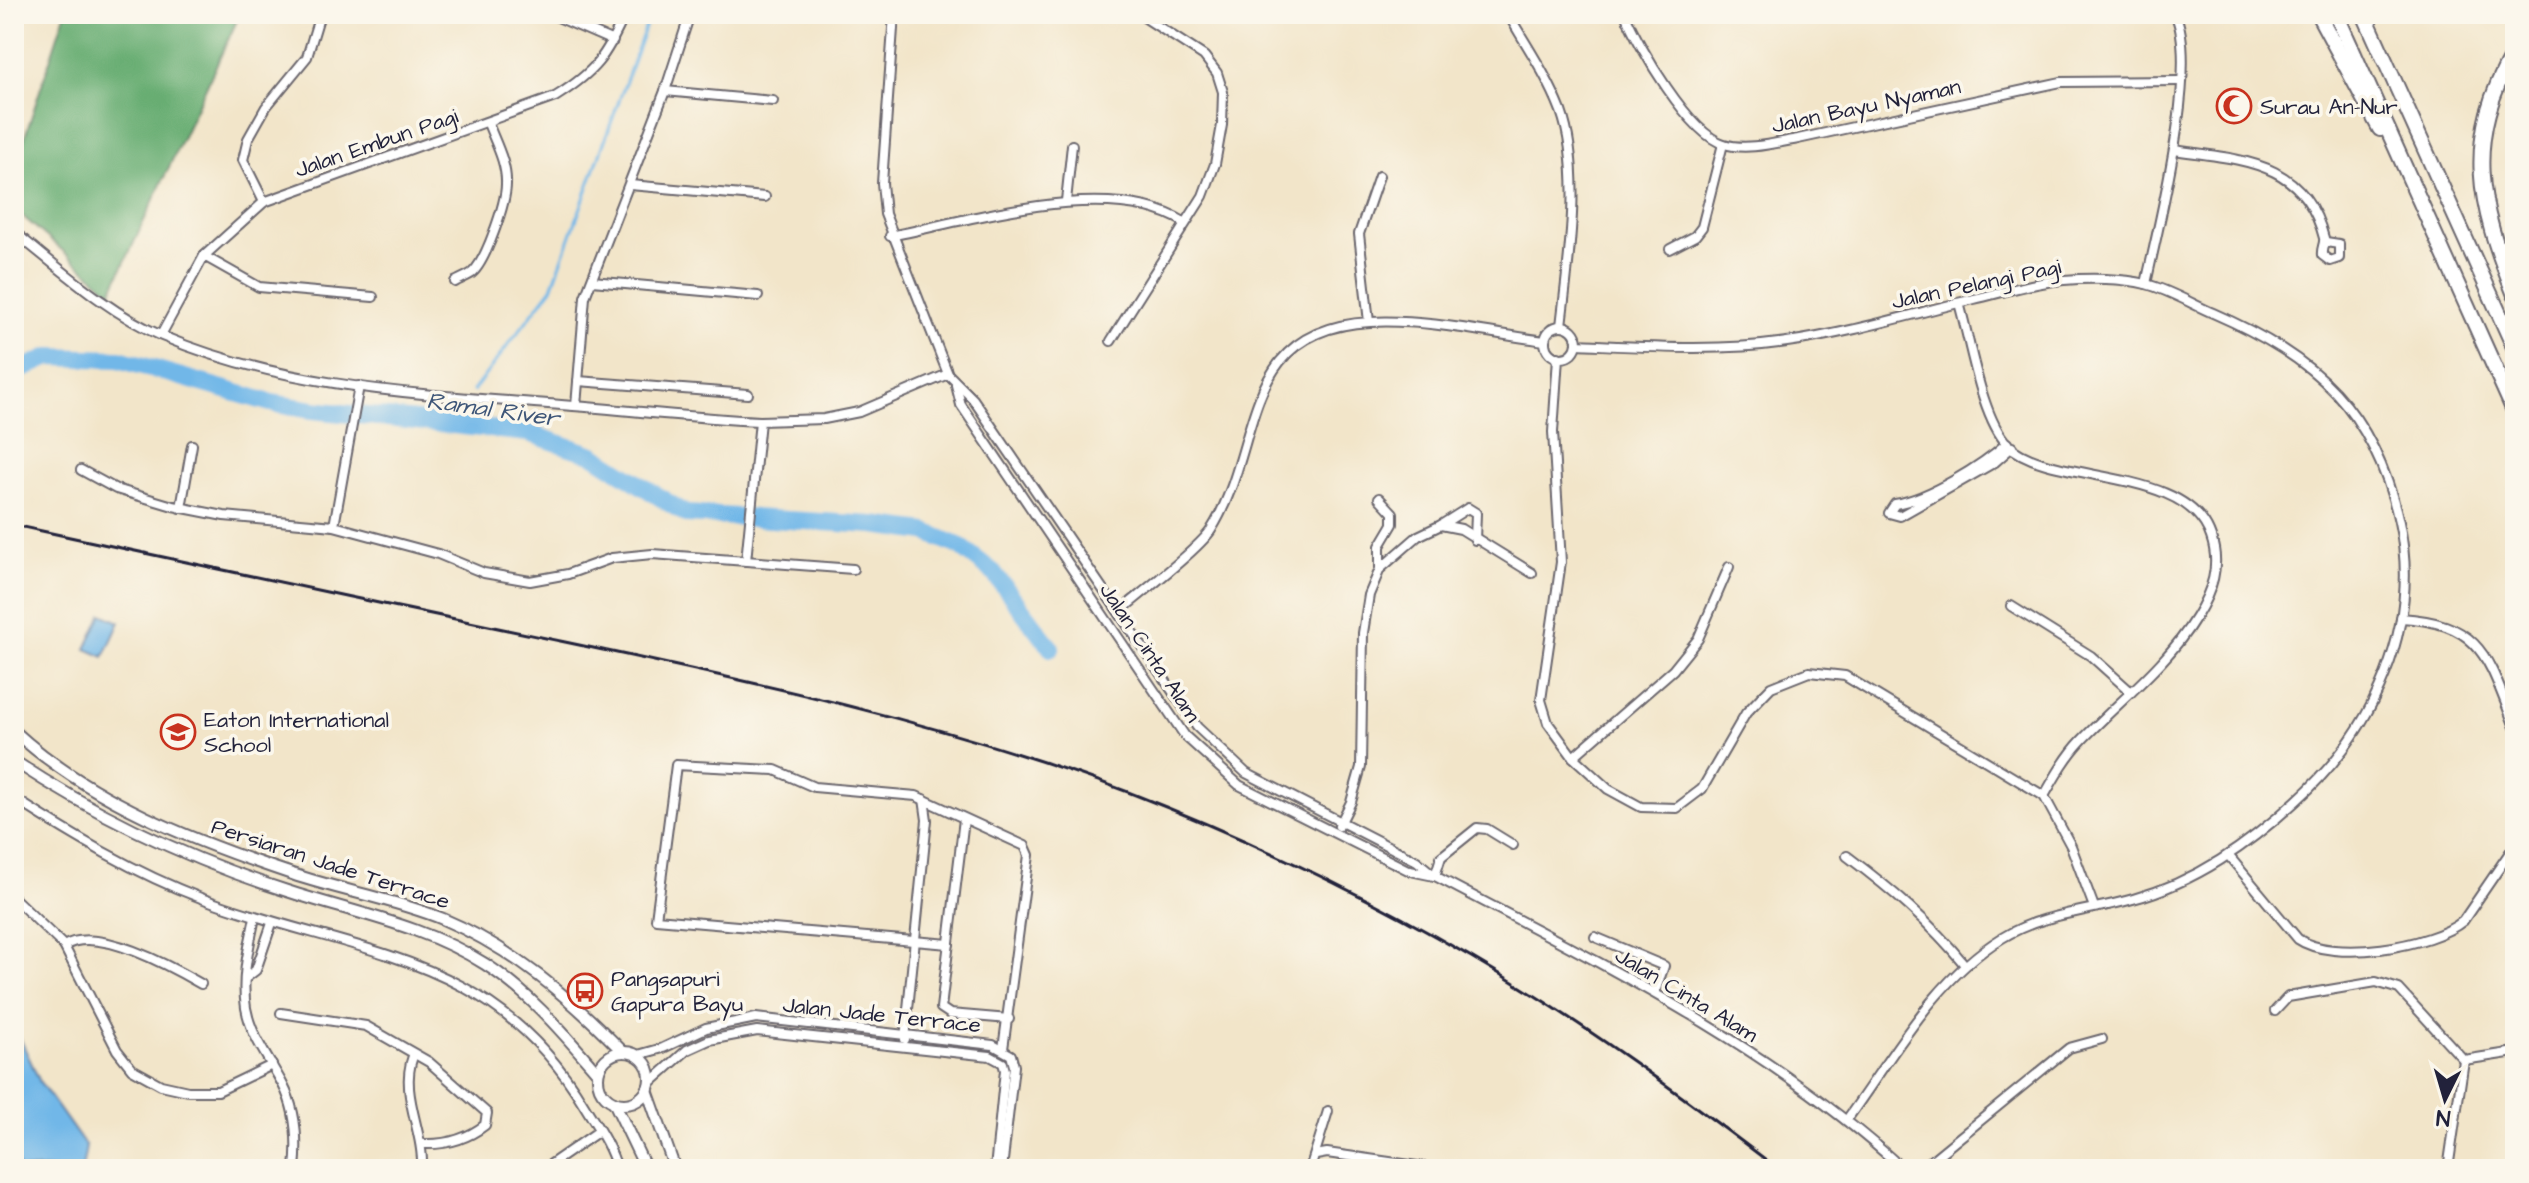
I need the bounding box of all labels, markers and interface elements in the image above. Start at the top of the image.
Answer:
street label: Jalan Bayu Nyaman [1769,71,1964,143]
mosque icon: Surau An-Nur [2215,87,2253,125]
place label: Surau An-Nur [2260,92,2398,123]
street label: Jalan Embun Pagi [291,101,463,187]
street label: Jalan Pelangi Pagi [1889,251,2064,319]
water label: Ramal River [425,384,564,436]
street label: Jalan Cinta Alam [1092,577,1208,729]
place label: Eaton International School [204,705,389,761]
school or university icon: Eaton International School [159,713,197,751]
street label: Persiaran Jade Terrace [208,811,454,918]
street label: Jalan Cinta Alam [1609,940,1764,1050]
place label: Pangsapuri Gapura Bayu [611,964,743,1021]
bus stop icon: Pangsapuri Gapura Bayu [566,972,604,1010]
street label: Jalan Jade Terrace [781,990,983,1041]
north arrow [2405,1059,2485,1139]
text: N [2435,1101,2452,1133]

